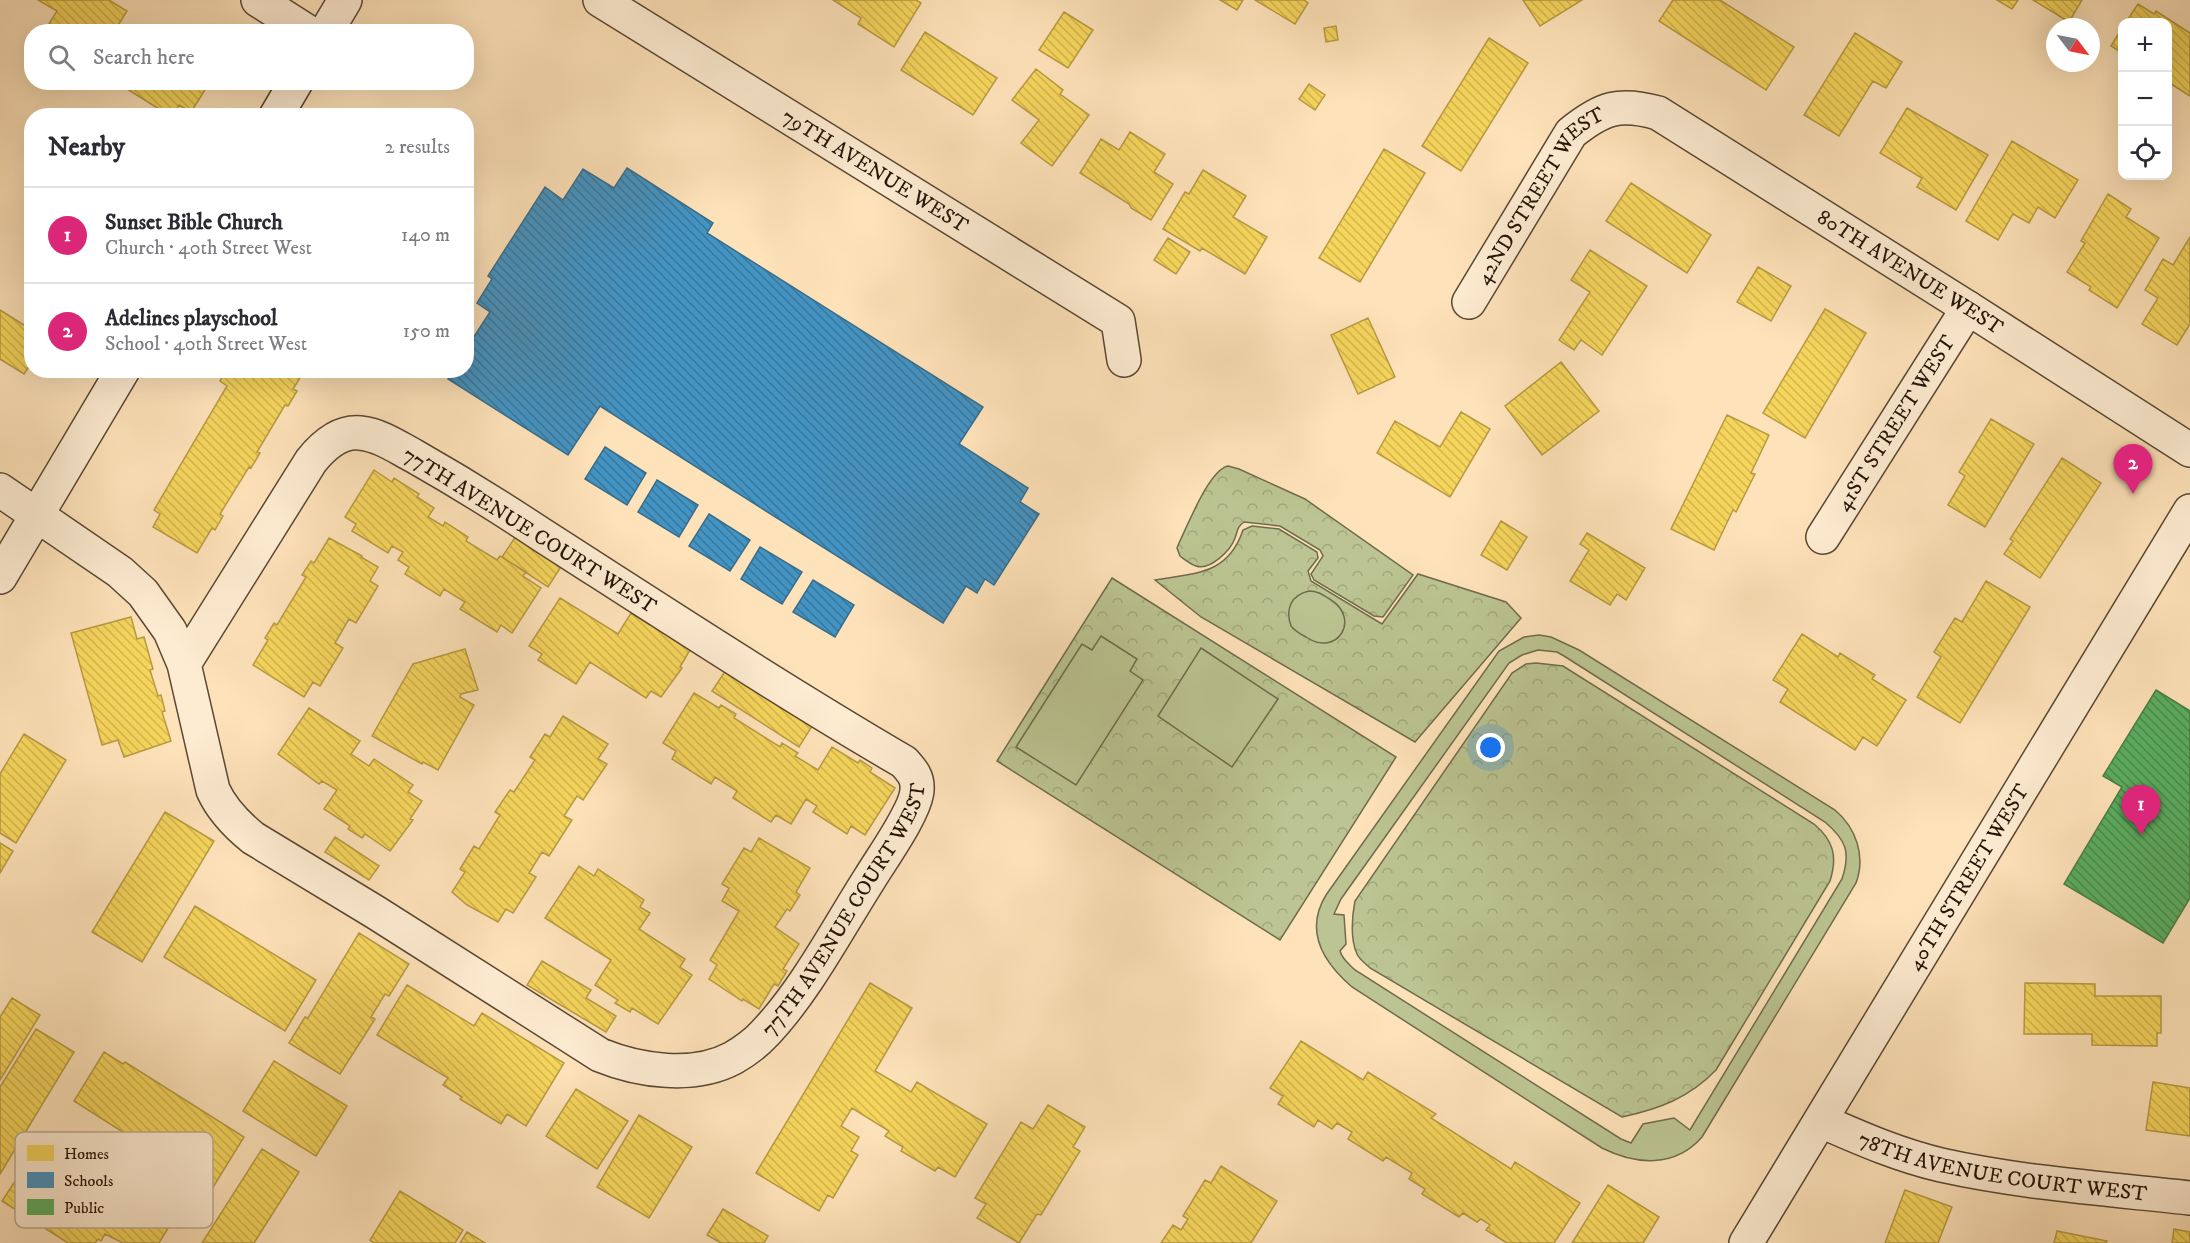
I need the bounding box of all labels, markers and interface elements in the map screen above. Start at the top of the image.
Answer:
north arrow [2046,18,2100,72]
map controls [2118,18,2172,180]
button: + [2118,18,2172,72]
search box [24,24,474,90]
icon: search [45,41,78,74]
text: Search here [93,44,195,71]
button: − [2118,72,2172,126]
street label: 42ND STREET WEST [1471,102,1609,290]
street label: 79TH AVENUE WEST [777,104,973,239]
button: locate [2118,126,2172,180]
text: Nearby [48,131,125,164]
text: 2 results [385,135,450,160]
street label: 80TH AVENUE WEST [1812,204,2008,341]
text: Sunset Bible Church [105,209,283,236]
text: 1 [64,223,71,248]
text: 140 m [401,223,450,248]
text: Church · 40th Street West [105,236,312,261]
text: Adelines playschool [105,305,277,332]
text: 2 [63,319,72,344]
text: 150 m [403,319,450,344]
street label: 41ST STREET WEST [1831,331,1961,516]
text: School · 40th Street West [105,332,307,357]
street label: 77TH AVENUE COURT WEST [398,442,661,620]
pin: 2 [2114,444,2152,494]
your location [1476,733,1505,762]
street label: 40TH STREET WEST [1902,779,2035,976]
street label: 77TH AVENUE COURT WEST [756,782,932,1042]
pin: 1 [2122,786,2160,835]
street label: 78TH AVENUE COURT WEST [1854,1127,2148,1207]
legend [15,1132,213,1228]
text: Homes [64,1144,109,1164]
text: Schools [64,1171,113,1191]
text: Public [64,1198,104,1218]

